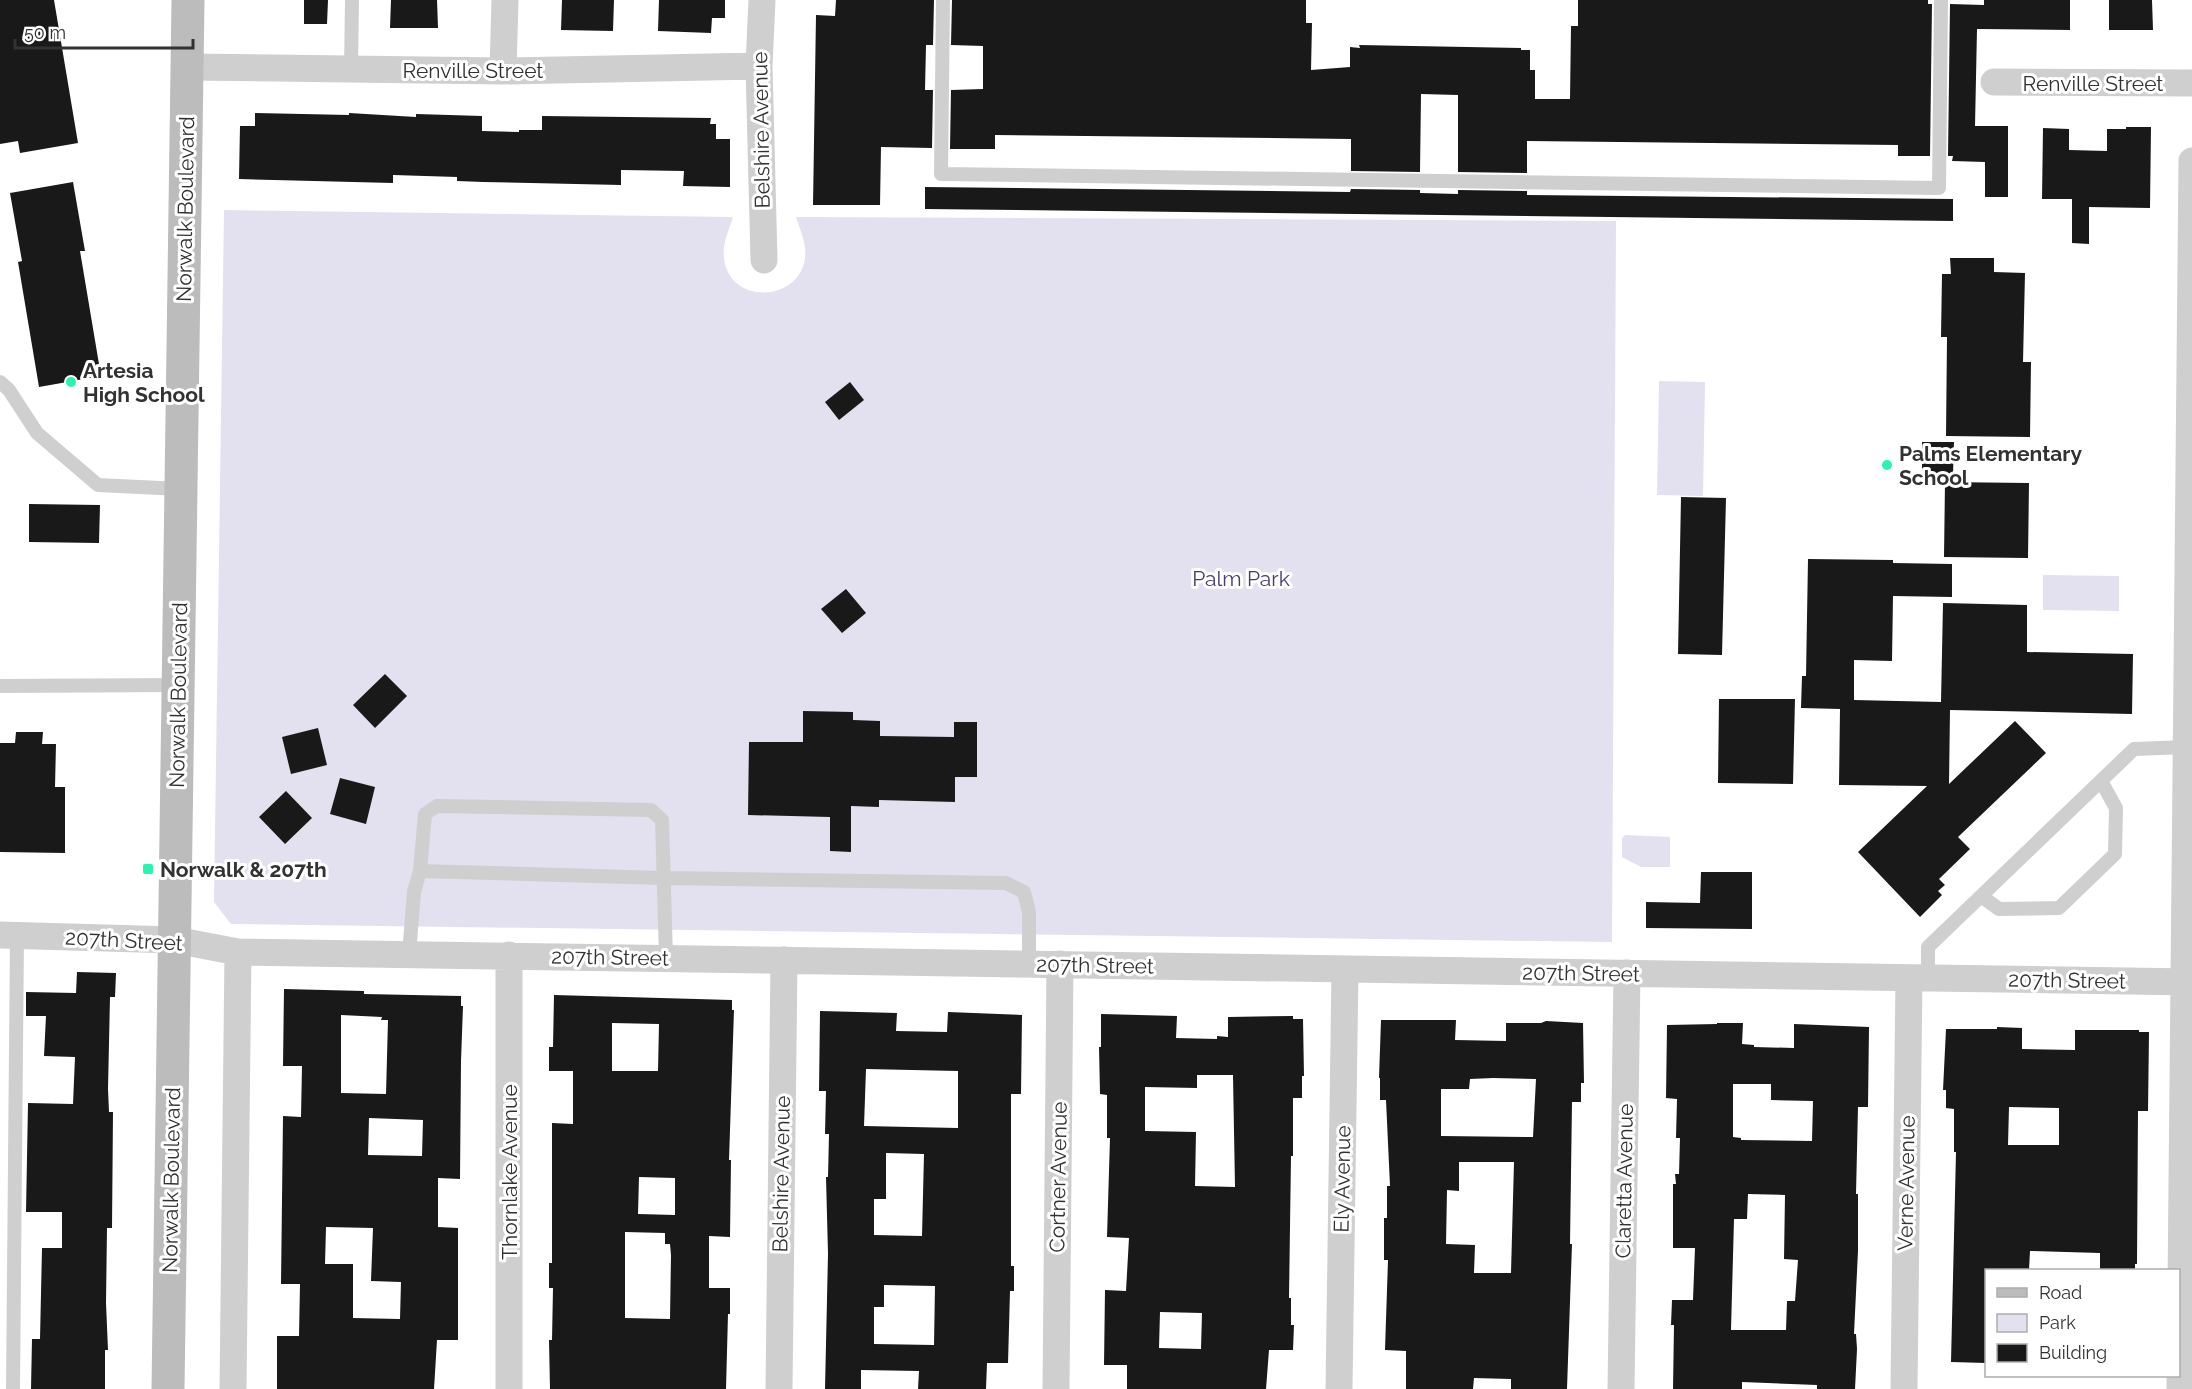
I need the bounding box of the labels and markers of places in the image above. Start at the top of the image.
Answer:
place label: Artesia High School [83,358,205,407]
marker: Artesia High School [64,375,78,389]
place label: Palms Elementary School [1899,441,2082,490]
marker: Palms Elementary School [1880,458,1894,472]
place label: Norwalk & 207th [160,857,327,882]
marker: Norwalk & 207th [141,862,155,876]

